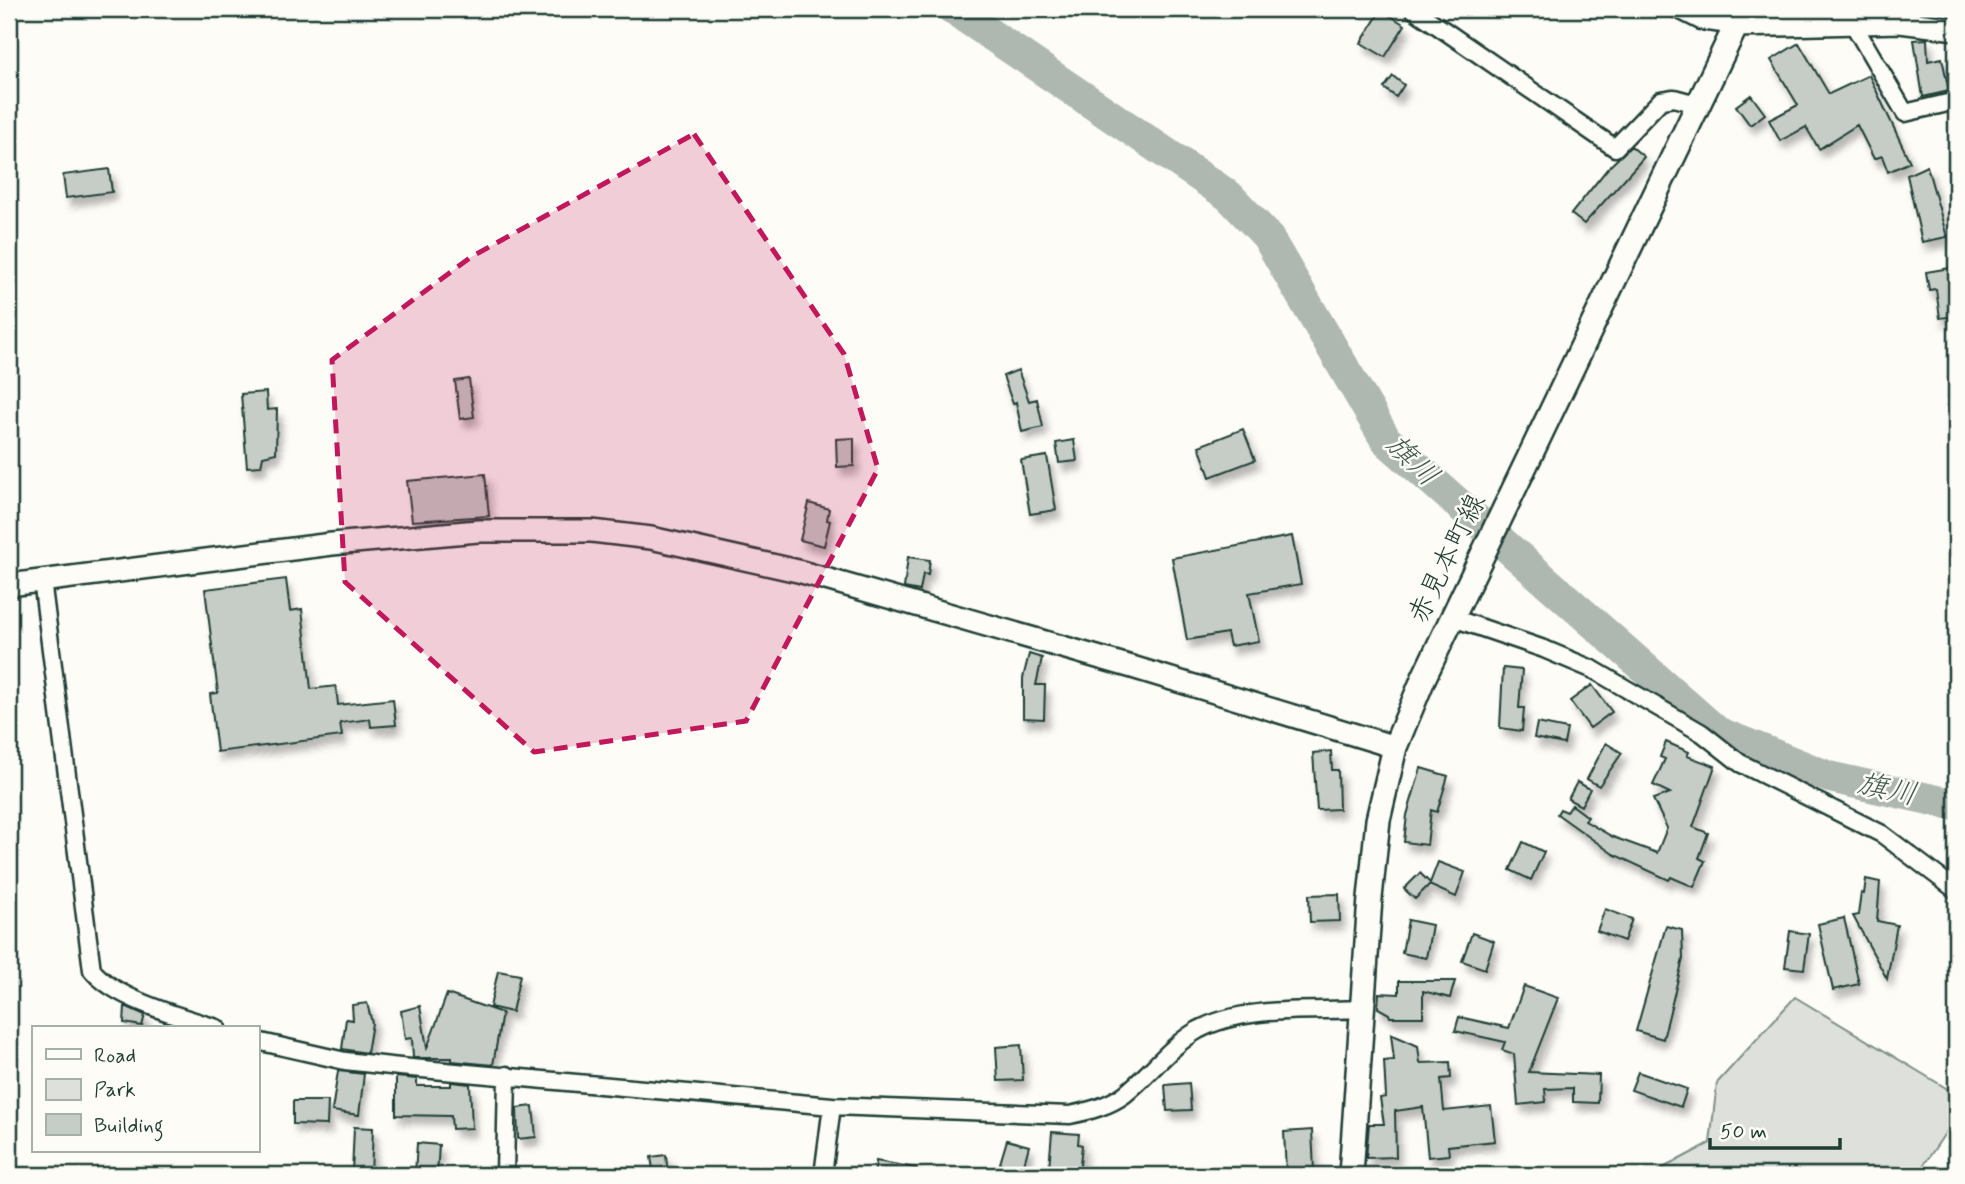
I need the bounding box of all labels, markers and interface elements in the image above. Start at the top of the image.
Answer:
water label: 旗川 [1377,426,1447,496]
street label: 赤見本町線 [1401,488,1495,630]
water label: 旗川 [1854,765,1920,815]
legend [32,1026,259,1152]
text: Road [94,1042,136,1070]
text: Park [94,1076,136,1104]
scale bar [1710,1107,1839,1151]
text: Building [94,1112,164,1142]
text: 50 m [1720,1118,1767,1146]

